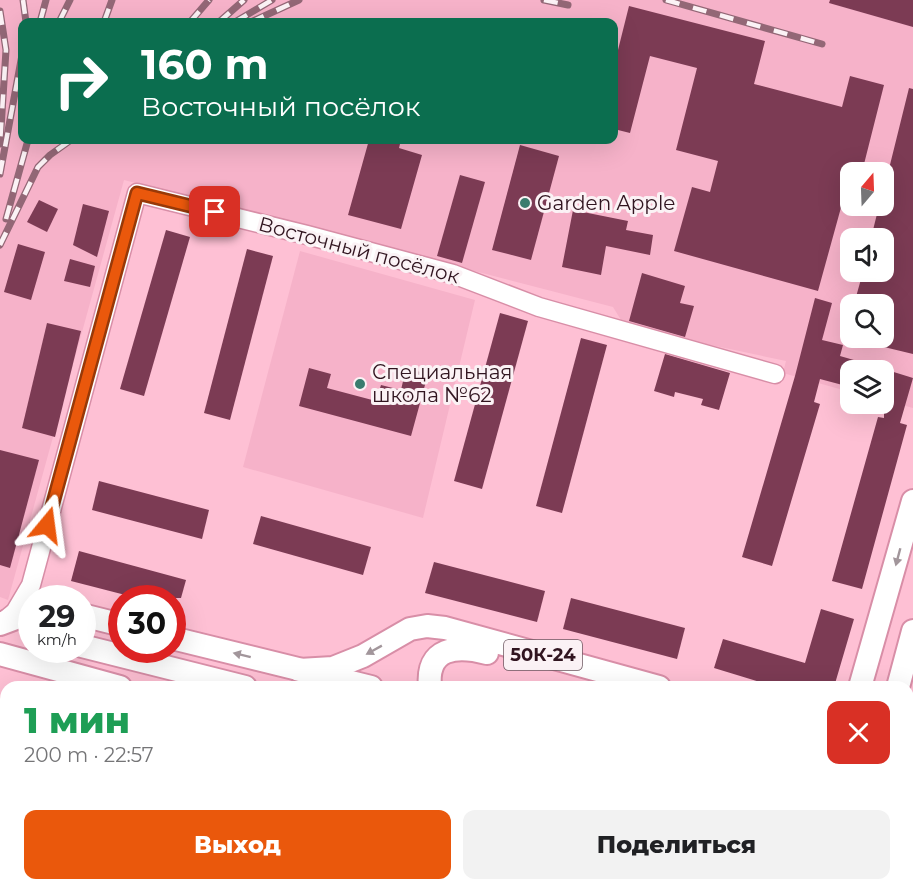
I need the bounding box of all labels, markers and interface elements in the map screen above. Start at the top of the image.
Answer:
text: 160 m [141,38,269,90]
icon: right [42,42,120,120]
text: Восточный посёлок [141,90,421,123]
north arrow [840,162,894,216]
map controls [840,162,894,414]
pin [189,186,240,237]
place label: Garden Apple [537,191,675,215]
icon: arrive [198,195,231,228]
marker: Garden Apple [518,196,532,210]
street label: Восточный посёлок [256,212,462,288]
button: sound [840,228,894,282]
button: search [840,294,894,348]
place label: Специальная школа №62 [372,360,512,407]
button: layers [840,360,894,414]
marker: Специальная школа №62 [353,377,367,391]
position arrow [15,493,79,557]
one-way arrow [893,549,902,567]
speed limit sign: 30 [108,585,186,663]
text: 29 [39,598,75,635]
text: km/h [37,630,77,649]
road number: 50К-24 [504,640,582,670]
one-way arrow [365,645,382,655]
one-way arrow [233,650,251,660]
text: 1 мин [24,698,130,742]
button: close [827,701,890,764]
text: 200 m · 22:57 [24,743,154,767]
button: Выход [24,810,451,879]
button: Поделиться [463,810,890,879]

